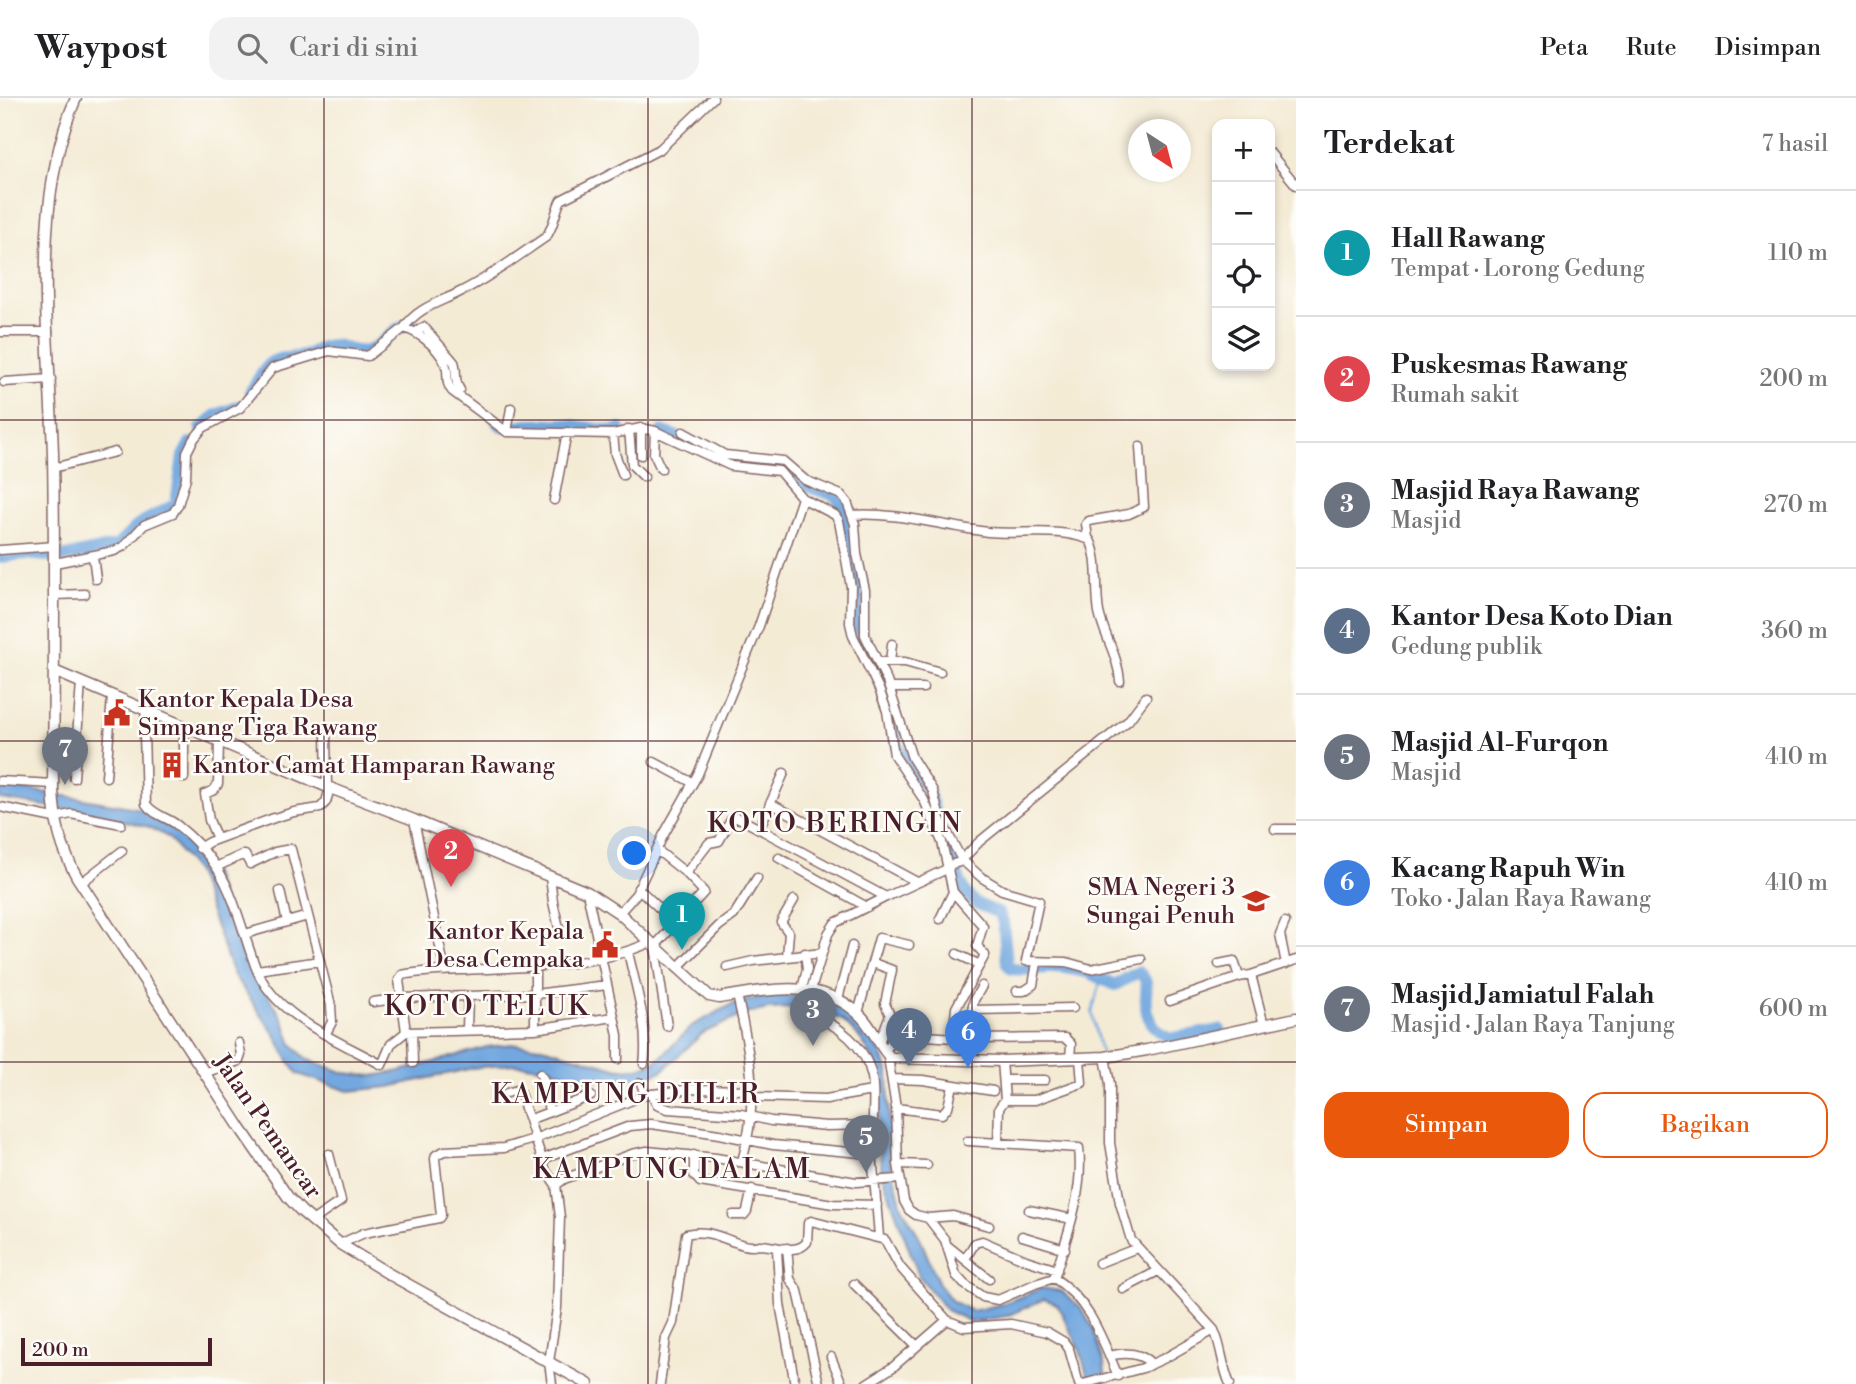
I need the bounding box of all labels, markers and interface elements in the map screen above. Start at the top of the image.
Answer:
search box [209,17,699,80]
text: Waypost [35,28,167,69]
icon: search [233,29,271,67]
text: Cari di sini [289,32,418,64]
text: Peta [1540,33,1588,63]
text: Rute [1626,33,1677,63]
text: Disimpan [1715,33,1821,63]
north arrow [1128,119,1191,182]
map controls [1212,119,1275,371]
button: + [1212,119,1275,182]
text: Terdekat [1324,125,1455,163]
text: 7 hasil [1762,130,1828,158]
button: − [1212,182,1275,245]
text: Hall Rawang [1391,223,1544,255]
text: 1 [1341,239,1353,267]
text: 110 m [1768,239,1828,267]
button: locate [1212,245,1275,308]
text: Tempat · Lorong Gedung [1391,255,1645,283]
button: layers [1212,308,1275,371]
text: Puskesmas Rawang [1391,349,1627,381]
text: 2 [1340,365,1354,393]
text: 200 m [1760,365,1828,393]
text: Rumah sakit [1391,381,1519,409]
text: Masjid Raya Rawang [1391,475,1639,507]
text: 3 [1340,491,1354,519]
text: 270 m [1764,491,1828,519]
text: Masjid [1391,507,1461,535]
text: Kantor Desa Koto Dian [1391,601,1673,633]
text: 4 [1339,617,1355,645]
text: 360 m [1761,617,1828,645]
text: Gedung publik [1391,633,1542,661]
place label: Kantor Kepala Desa Simpang Tiga Rawang [138,685,378,743]
public building icon: Kantor Kepala Desa Simpang Tiga Rawang [102,698,132,728]
pin: 7 [42,727,88,785]
text: Masjid Al-Furqon [1391,727,1609,759]
text: 5 [1340,743,1354,771]
text: 410 m [1765,743,1828,771]
building icon: Kantor Camat Hamparan Rawang [157,750,187,780]
place label: Kantor Camat Hamparan Rawang [193,751,555,781]
text: Masjid [1391,759,1461,787]
district label: KOTO BERINGIN [707,806,963,841]
pin: 2 [428,829,474,887]
your location [617,836,651,870]
text: Kacang Rapuh Win [1391,853,1625,885]
text: 6 [1340,869,1354,897]
text: 410 m [1765,869,1828,897]
place label: SMA Negeri 3 Sungai Penuh [1087,873,1235,931]
text: Toko · Jalan Raya Rawang [1391,885,1651,913]
school or university icon: SMA Negeri 3 Sungai Penuh [1241,886,1271,916]
pin: 1 [659,892,705,950]
place label: Kantor Kepala Desa Cempaka [425,917,585,975]
public building icon: Kantor Kepala Desa Cempaka [590,930,620,960]
text: Masjid Jamiatul Falah [1391,979,1654,1011]
pin: 3 [790,988,836,1046]
district label: KOTO TELUK [384,989,590,1024]
text: 7 [1340,995,1354,1023]
text: 600 m [1759,995,1828,1023]
pin: 4 [886,1008,932,1066]
pin: 6 [945,1010,991,1068]
text: Masjid · Jalan Raya Tanjung [1391,1011,1675,1039]
street label: Jalan Pemancar [206,1048,328,1205]
district label: KAMPUNG DIILIR [491,1077,761,1112]
button: Simpan [1324,1092,1569,1158]
button: Bagikan [1583,1092,1828,1158]
pin: 5 [843,1115,889,1173]
district label: KAMPUNG DALAM [533,1152,811,1187]
scale bar [21,1335,212,1367]
text: 200 m [32,1338,89,1362]

